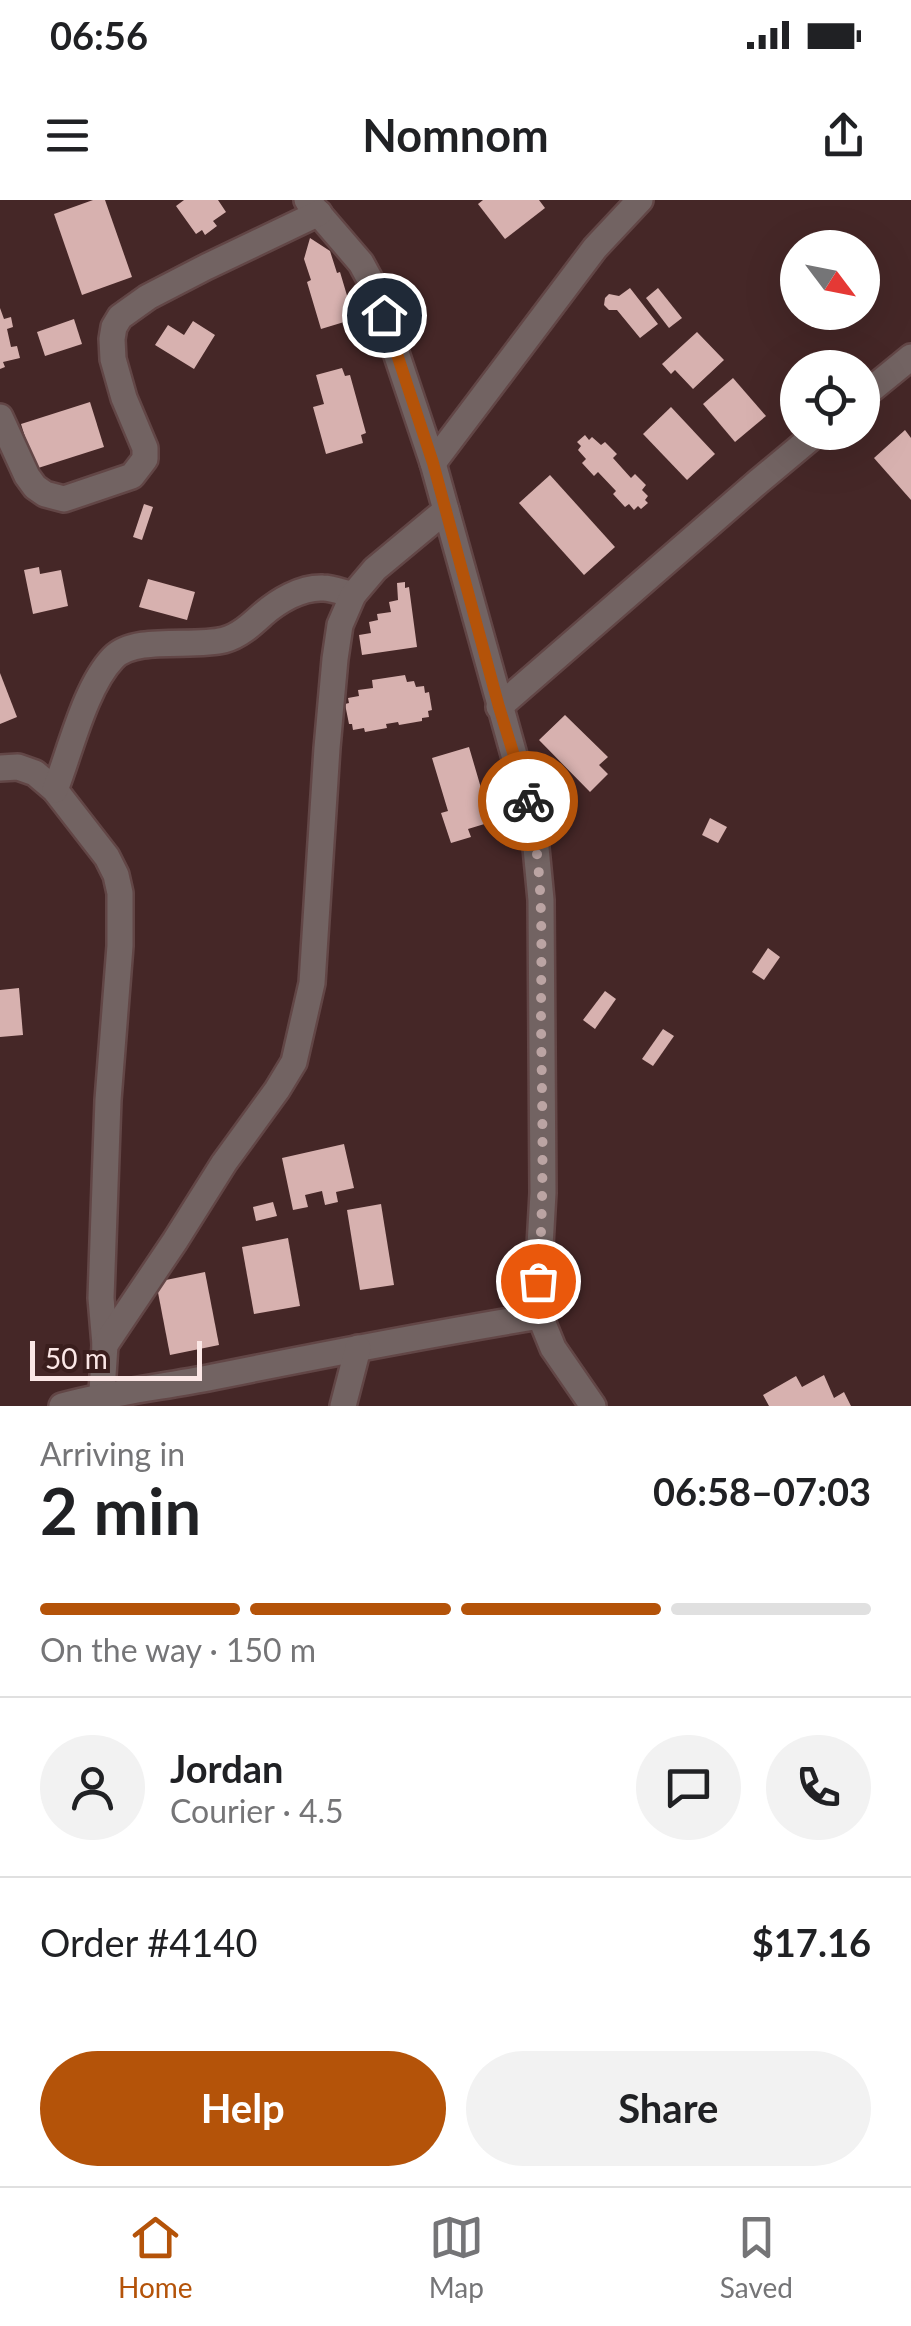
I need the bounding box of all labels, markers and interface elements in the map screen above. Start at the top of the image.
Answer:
text: 06:56 [50,12,148,58]
icon: menu [40,108,95,163]
text: Nomnom [362,108,549,162]
icon: share [816,108,871,163]
north arrow [780,230,880,330]
map controls [780,230,880,450]
pin [342,273,427,358]
icon: home [357,288,412,343]
button: locate [780,350,880,450]
courier [478,751,578,851]
icon: bike [501,774,556,829]
pin [496,1239,581,1324]
icon: bag [511,1254,566,1309]
scale bar [30,1336,202,1380]
text: 50 m [45,1341,108,1375]
text: Arriving in [40,1434,185,1473]
text: 06:58–07:03 [653,1468,871,1514]
text: 2 min [40,1471,201,1549]
text: On the way · 150 m [40,1630,316,1669]
button: person [40,1735,145,1840]
button: chat [636,1735,741,1840]
button: phone [766,1735,871,1840]
text: Jordan [170,1745,283,1791]
text: Courier · 4.5 [170,1791,344,1830]
text: Order #4140 [40,1919,257,1965]
text: $17.16 [752,1919,871,1965]
button: Help [40,2051,446,2166]
button: Share [466,2051,871,2166]
tab: Home [118,2210,193,2304]
tab: Map [429,2210,484,2304]
tab: Saved [720,2210,793,2304]

